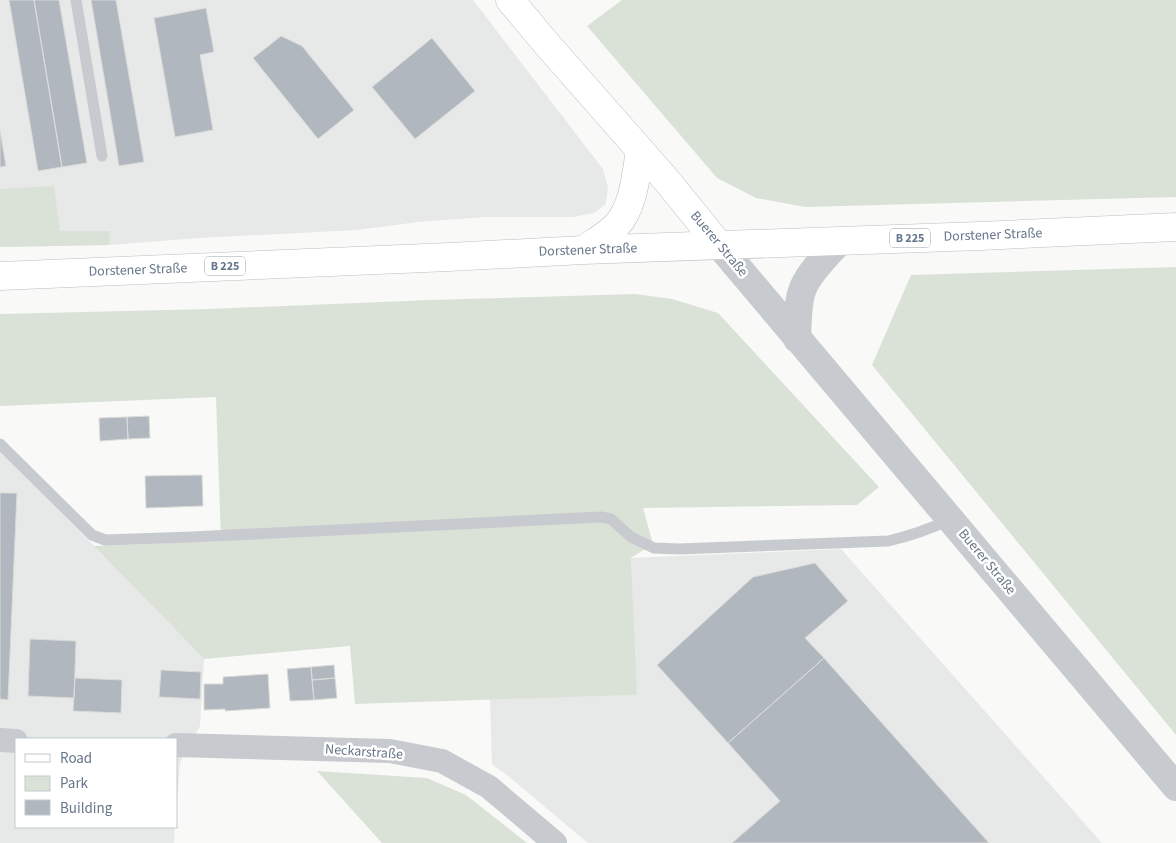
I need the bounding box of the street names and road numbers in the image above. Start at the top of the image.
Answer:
street label: Buerer Straße [685,207,753,281]
street label: Dorstener Straße [943,223,1043,247]
road number: B 225 [890,228,930,248]
street label: Dorstener Straße [538,238,638,262]
road number: B 225 [205,256,245,276]
street label: Dorstener Straße [88,258,188,282]
street label: Buerer Straße [953,525,1021,599]
street label: Neckarstraße [324,739,404,765]

